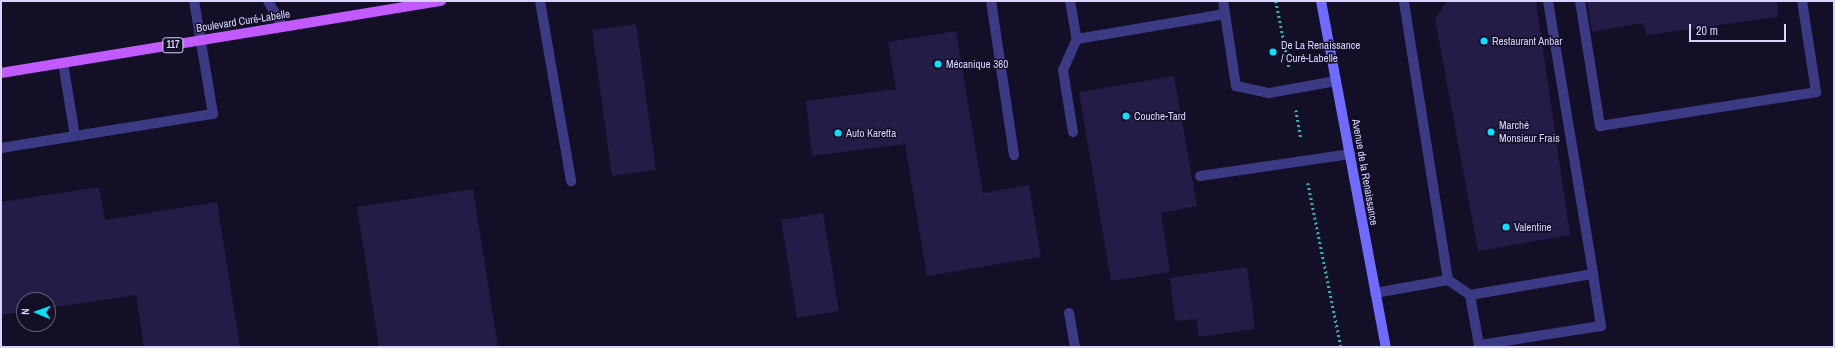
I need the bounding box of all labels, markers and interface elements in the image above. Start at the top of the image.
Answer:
street label: Boulevard Curé-Labelle [195,7,291,35]
scale bar [1691,16,1788,42]
text: 20 m [1696,23,1718,39]
place label: Restaurant Anbar [1492,34,1563,48]
marker: Restaurant Anbar [1479,36,1489,46]
road number: 117 [162,37,184,53]
place label: De La Renaissance / Curé-Labelle [1281,39,1360,65]
marker: De La Renaissance / Curé-Labelle [1268,47,1278,57]
place label: Mécanique 360 [946,57,1008,71]
marker: Mécanique 360 [933,59,943,69]
place label: Couche-Tard [1134,109,1186,123]
marker: Couche-Tard [1121,111,1131,121]
street label: Avenue de la Renaissance [1349,118,1381,226]
place label: Marché Monsieur Frais [1499,119,1560,145]
place label: Auto Karetta [846,126,896,140]
marker: Marché Monsieur Frais [1486,127,1496,137]
marker: Auto Karetta [833,128,843,138]
place label: Valentine [1514,220,1551,234]
marker: Valentine [1501,222,1511,232]
north arrow [16,292,56,332]
text: N [18,308,32,315]

